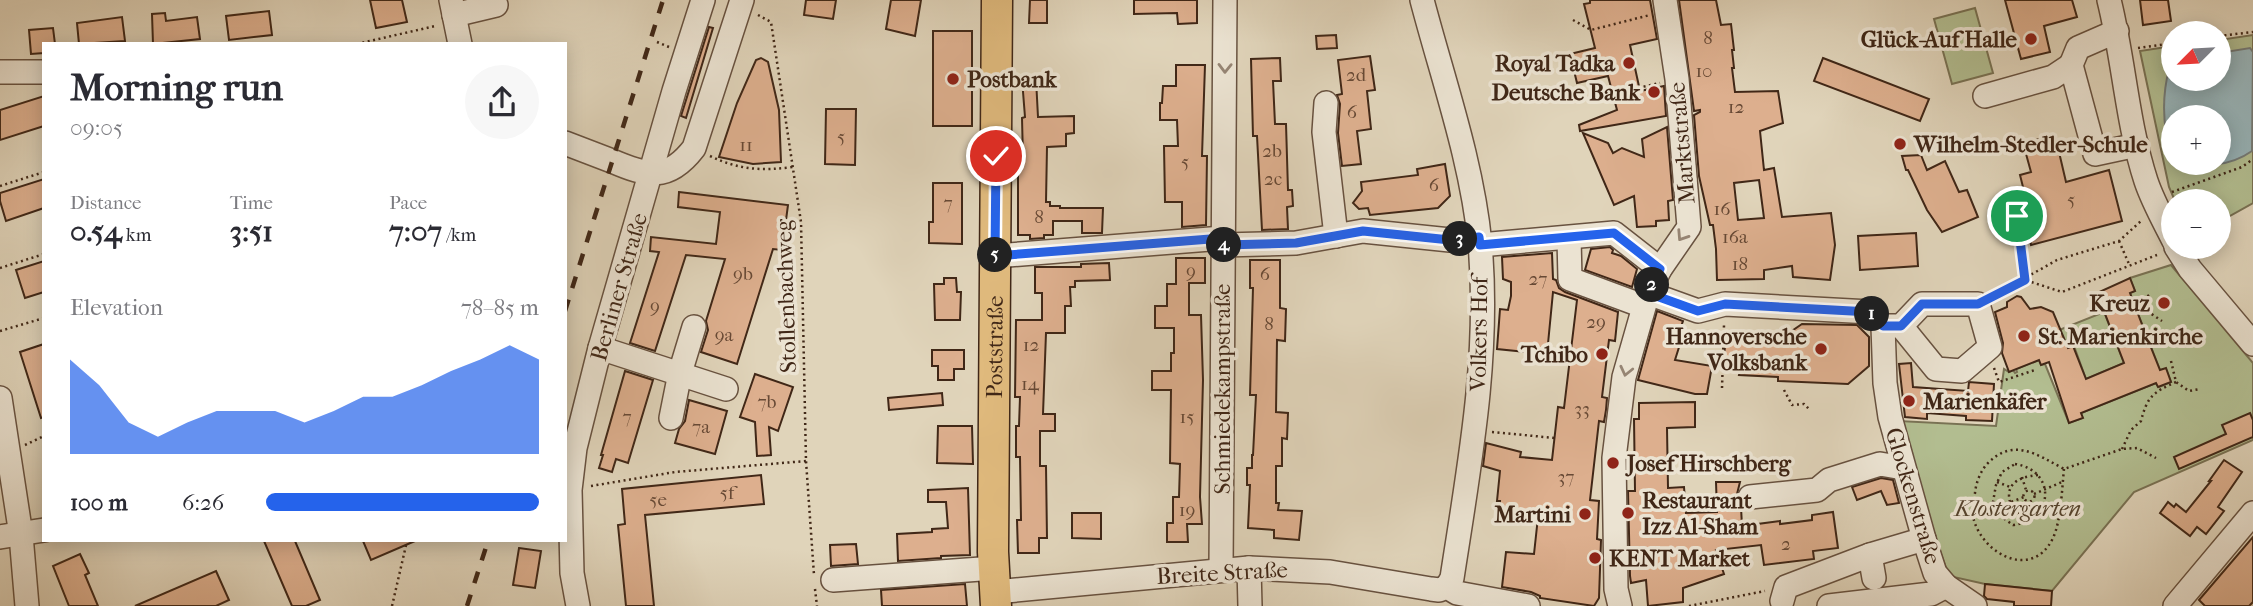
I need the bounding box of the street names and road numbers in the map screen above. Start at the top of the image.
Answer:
street label: Marktstraße [1663,81,1701,205]
street label: Berliner Straße [585,210,653,364]
street label: Stollenbachweg [770,218,802,374]
street label: Volkers Hof [1464,272,1494,392]
street label: Schmiedekampstraße [1209,284,1236,494]
street label: Poststraße [981,296,1008,399]
street label: Glockenstraße [1879,424,1947,568]
street label: Breite Straße [1156,556,1288,590]

